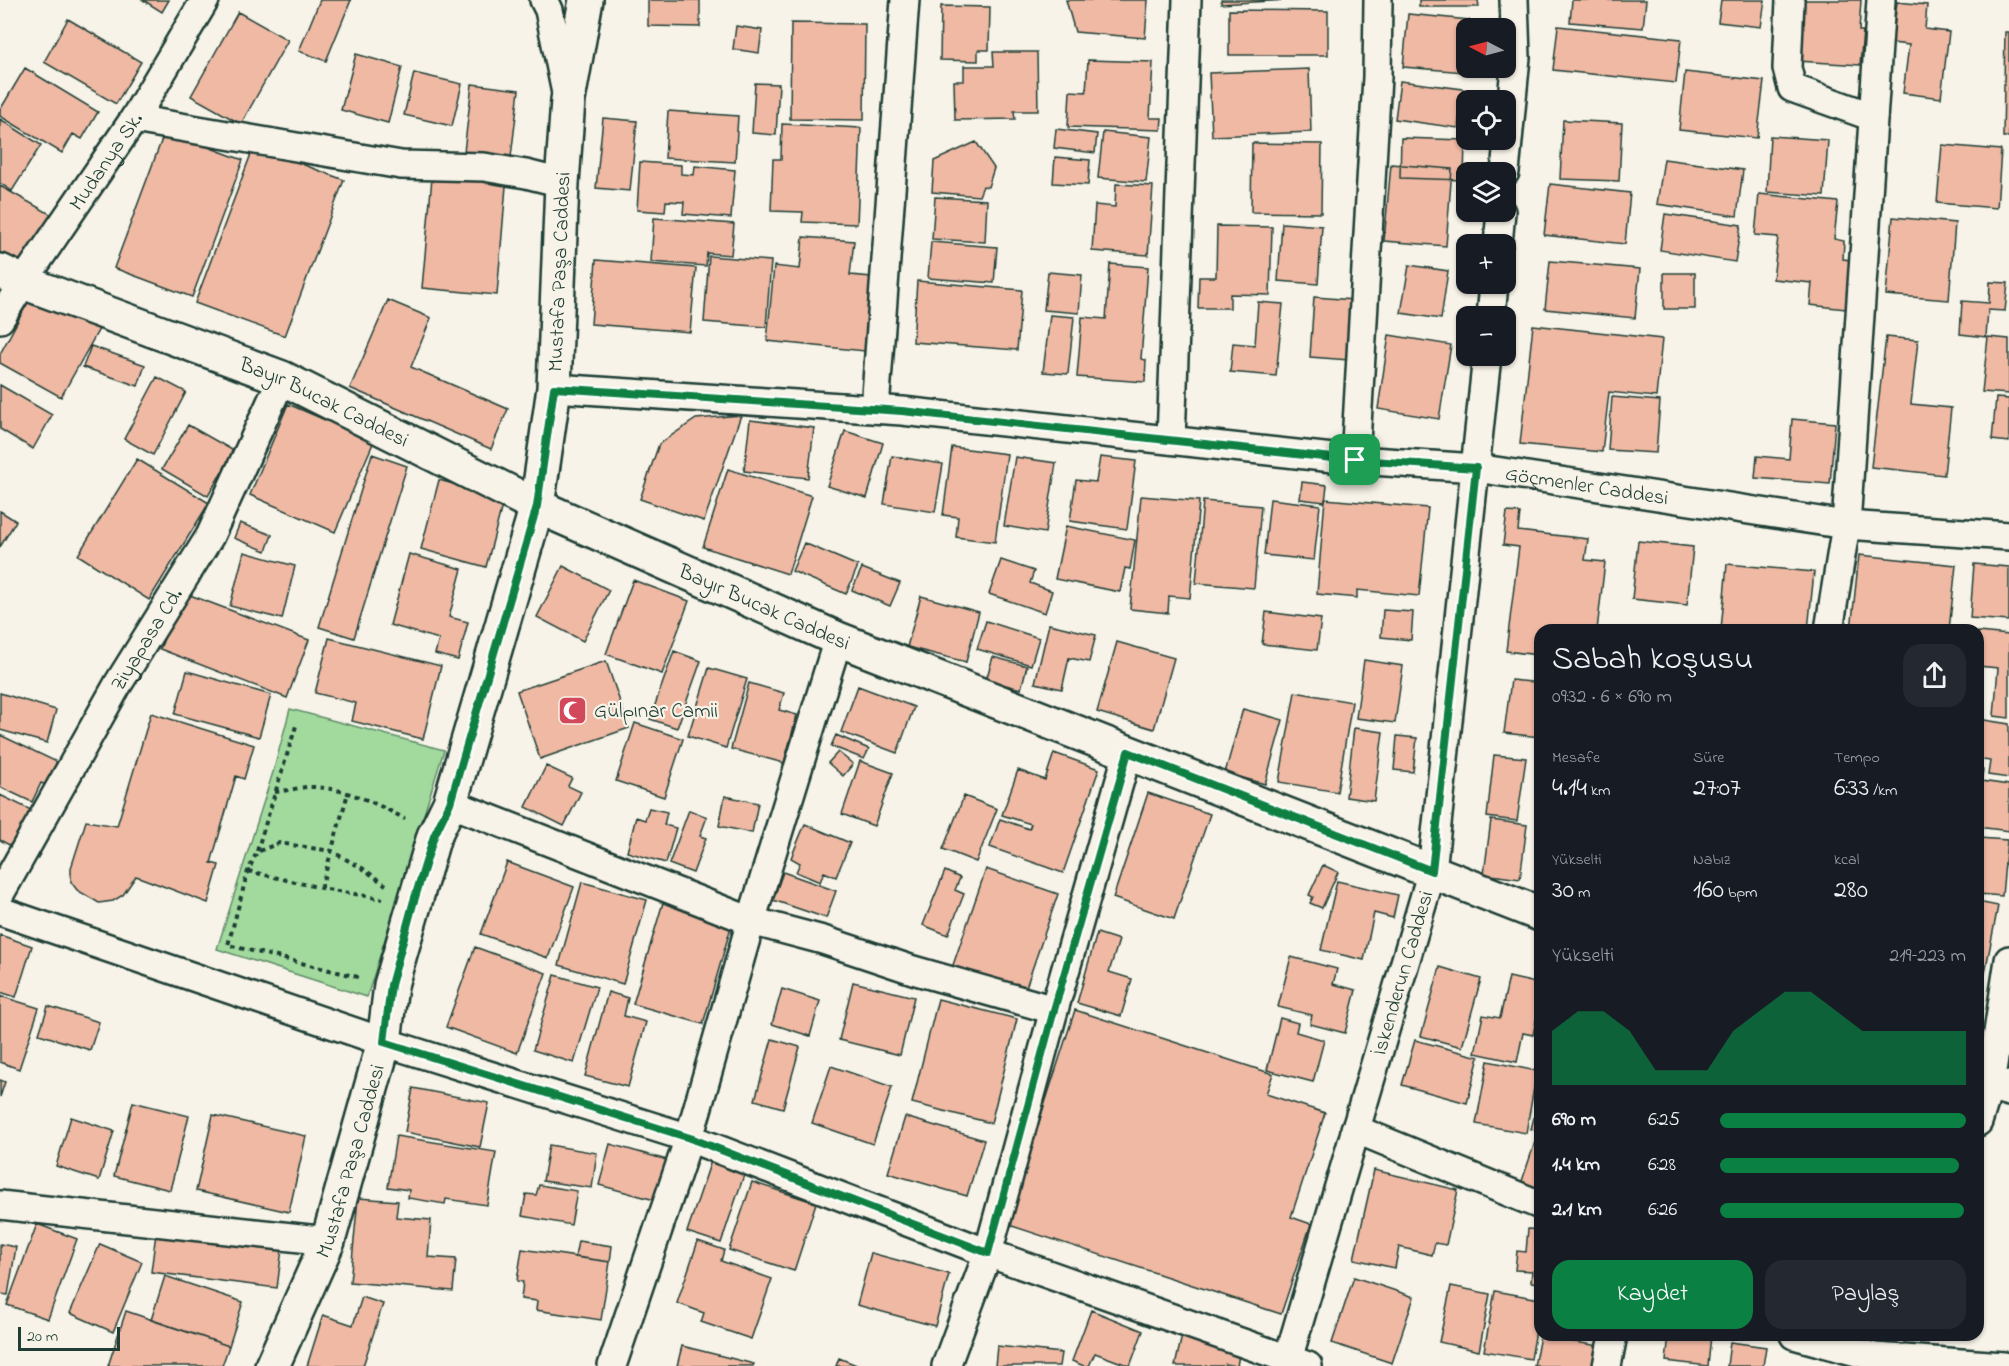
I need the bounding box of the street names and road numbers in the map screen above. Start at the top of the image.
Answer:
street label: Mudanya Sk. [63,107,152,217]
street label: Mustafa Paşa Caddesi [542,171,580,372]
street label: Bayır Bucak Caddesi [234,350,413,456]
street label: Göçmenler Caddesi [1503,460,1670,514]
street label: Bayır Bucak Caddesi [673,557,854,659]
street label: Ziyapasa Cd. [104,583,191,697]
street label: İskenderun Caddesi [1365,887,1442,1059]
street label: Mustafa Paşa Caddesi [309,1061,394,1263]

